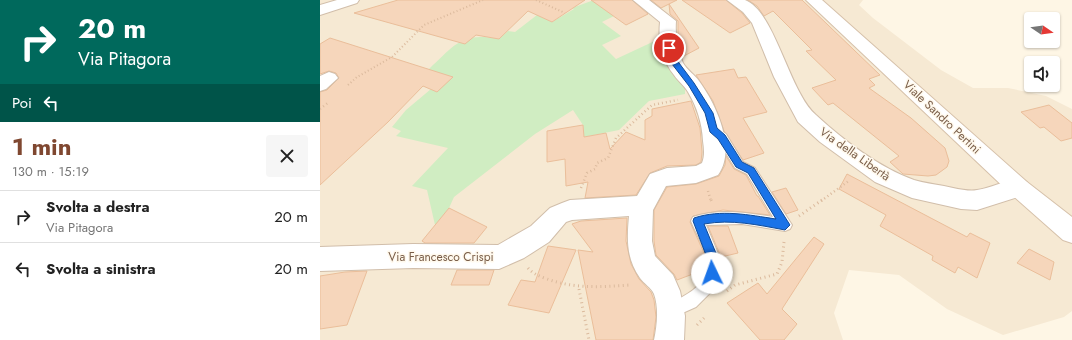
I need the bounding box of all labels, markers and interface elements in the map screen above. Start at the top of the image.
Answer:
text: 20 m [78,8,146,49]
north arrow [1024,12,1060,48]
map controls [1024,12,1060,92]
icon: right [12,16,64,68]
pin [652,31,686,65]
icon: arrive [658,37,680,59]
text: Via Pitagora [78,46,171,72]
button: sound [1024,56,1060,92]
street label: Viale Sandro Pertini [899,76,985,158]
text: Poi [12,92,32,114]
icon: left [40,92,62,114]
street label: Via della Libertà [816,123,894,185]
text: 1 min [12,129,72,164]
button: close [266,135,308,177]
text: 130 m · 15:19 [12,162,89,181]
text: Svolta a destra [46,196,150,218]
icon: right [12,206,34,228]
text: 20 m [274,206,308,228]
text: Via Pitagora [46,218,113,237]
street label: Via Francesco Crispi [388,248,494,266]
position arrow [691,252,733,294]
icon: left [12,258,34,280]
text: Svolta a sinistra [46,258,156,280]
text: 20 m [274,258,308,280]

